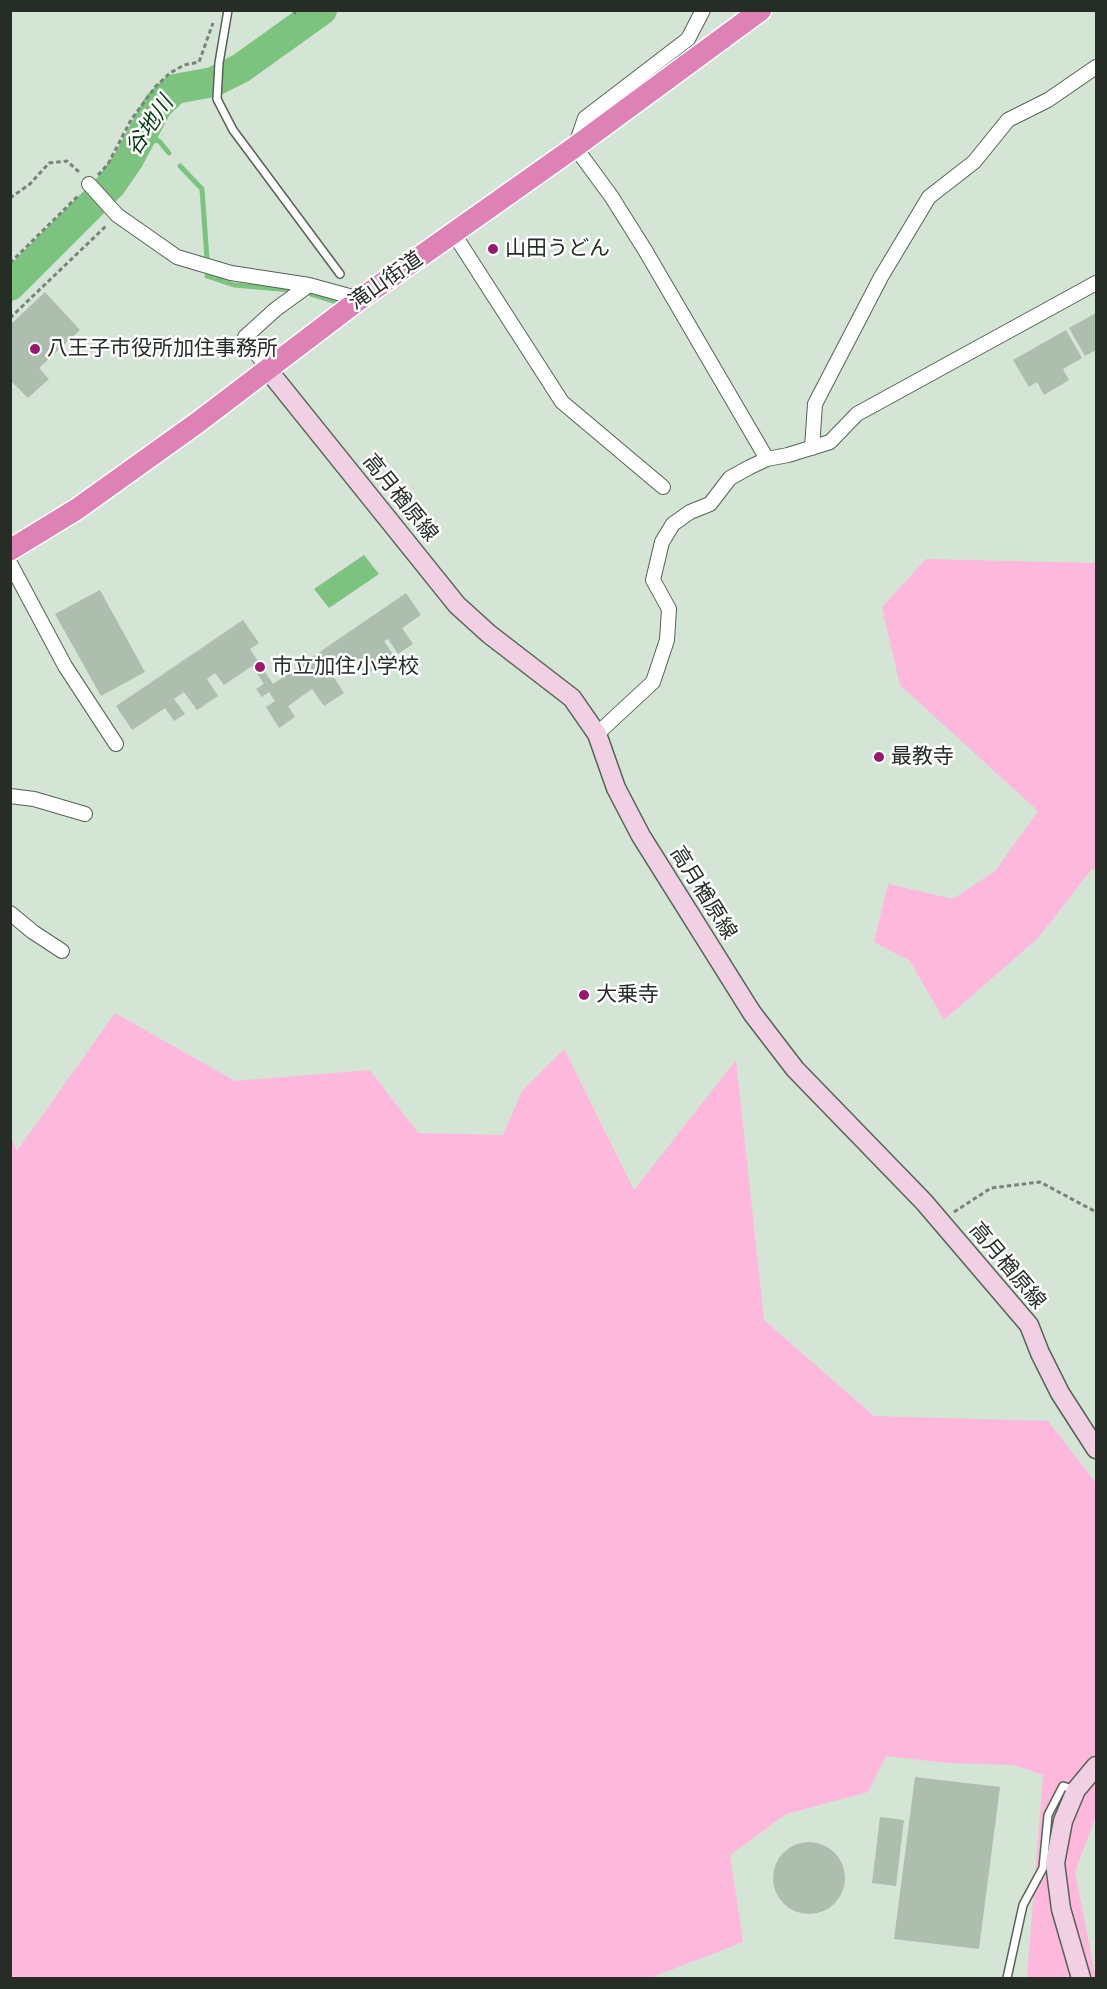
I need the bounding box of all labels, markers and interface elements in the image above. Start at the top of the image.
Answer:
water label: 谷地川 [121,91,179,161]
place label: 山田うどん [505,236,610,262]
marker: 山田うどん [486,242,500,256]
street label: 滝山街道 [344,247,428,315]
place label: 八王子市役所加住事務所 [47,336,278,362]
marker: 八王子市役所加住事務所 [28,342,42,356]
street label: 高月楢原線 [357,449,443,547]
place label: 市立加住小学校 [272,654,419,680]
marker: 市立加住小学校 [253,660,267,674]
place label: 最教寺 [891,744,954,770]
marker: 最教寺 [872,750,886,764]
street label: 高月楢原線 [664,842,742,944]
place label: 大乗寺 [596,982,659,1008]
marker: 大乗寺 [577,988,591,1002]
street label: 高月楢原線 [964,1218,1050,1314]

